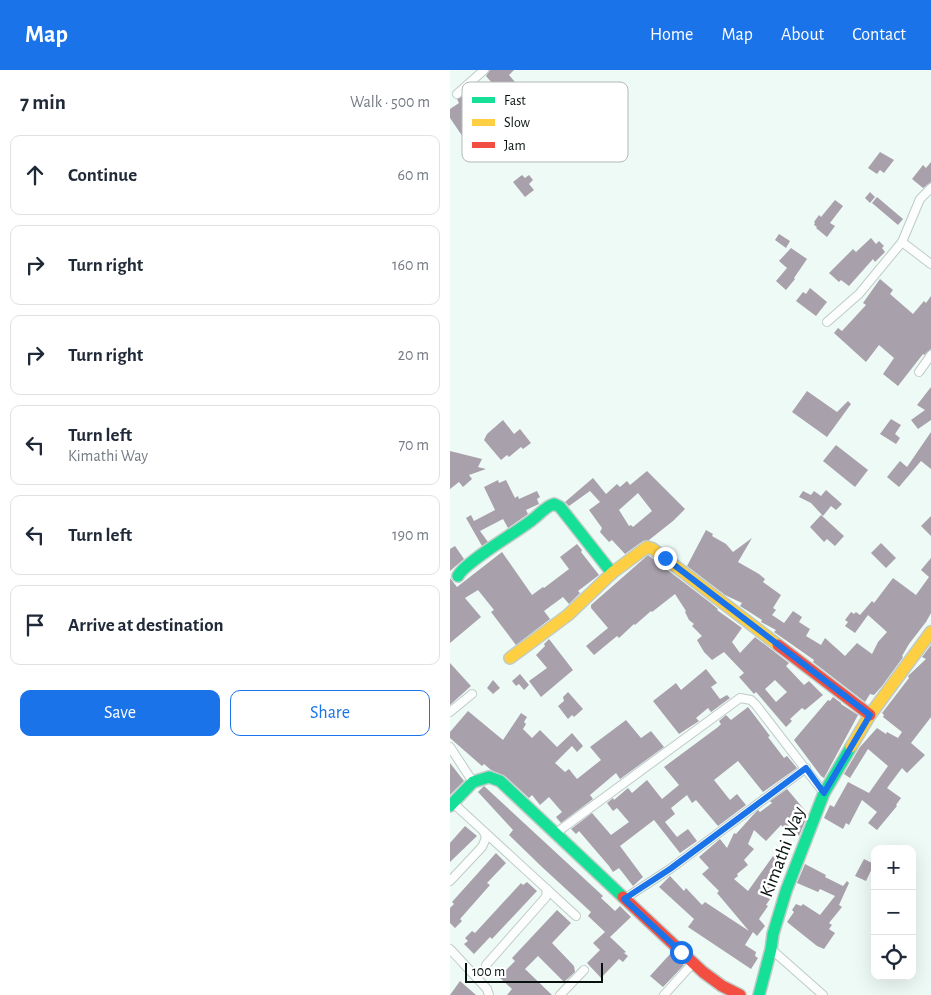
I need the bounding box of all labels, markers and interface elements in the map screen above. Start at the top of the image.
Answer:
text: Map [25,23,68,47]
text: Home [650,26,693,44]
text: Map [721,26,753,44]
text: About [781,26,824,44]
text: Contact [852,26,906,44]
legend [462,82,628,162]
text: 7 min [20,92,66,113]
text: Walk · 500 m [350,94,430,110]
text: Fast [504,94,526,108]
text: Slow [504,116,531,130]
text: Jam [504,139,526,153]
icon: ahead [21,161,49,189]
text: Continue [68,166,137,185]
text: 60 m [398,167,429,183]
icon: right [21,251,49,279]
text: Turn right [68,256,143,275]
text: 160 m [392,257,429,273]
icon: right [21,341,49,369]
text: Turn right [68,346,143,365]
text: 20 m [398,347,429,363]
text: Turn left [68,426,132,445]
icon: left [21,431,49,459]
text: 70 m [398,437,429,453]
text: Kimathi Way [68,448,148,464]
icon: left [21,521,49,549]
text: Turn left [68,526,132,545]
text: 190 m [392,527,429,543]
route end [654,547,677,570]
icon: arrive [21,611,49,639]
text: Arrive at destination [68,616,224,635]
button: Save [20,690,220,736]
button: Share [230,690,430,736]
street label: Kimathi Way [757,804,809,900]
map controls [871,845,916,980]
button: + [871,845,916,890]
button: − [871,890,916,935]
button: locate [871,935,916,980]
route start [670,941,693,964]
scale bar [465,960,602,983]
text: 100 m [472,965,505,979]

